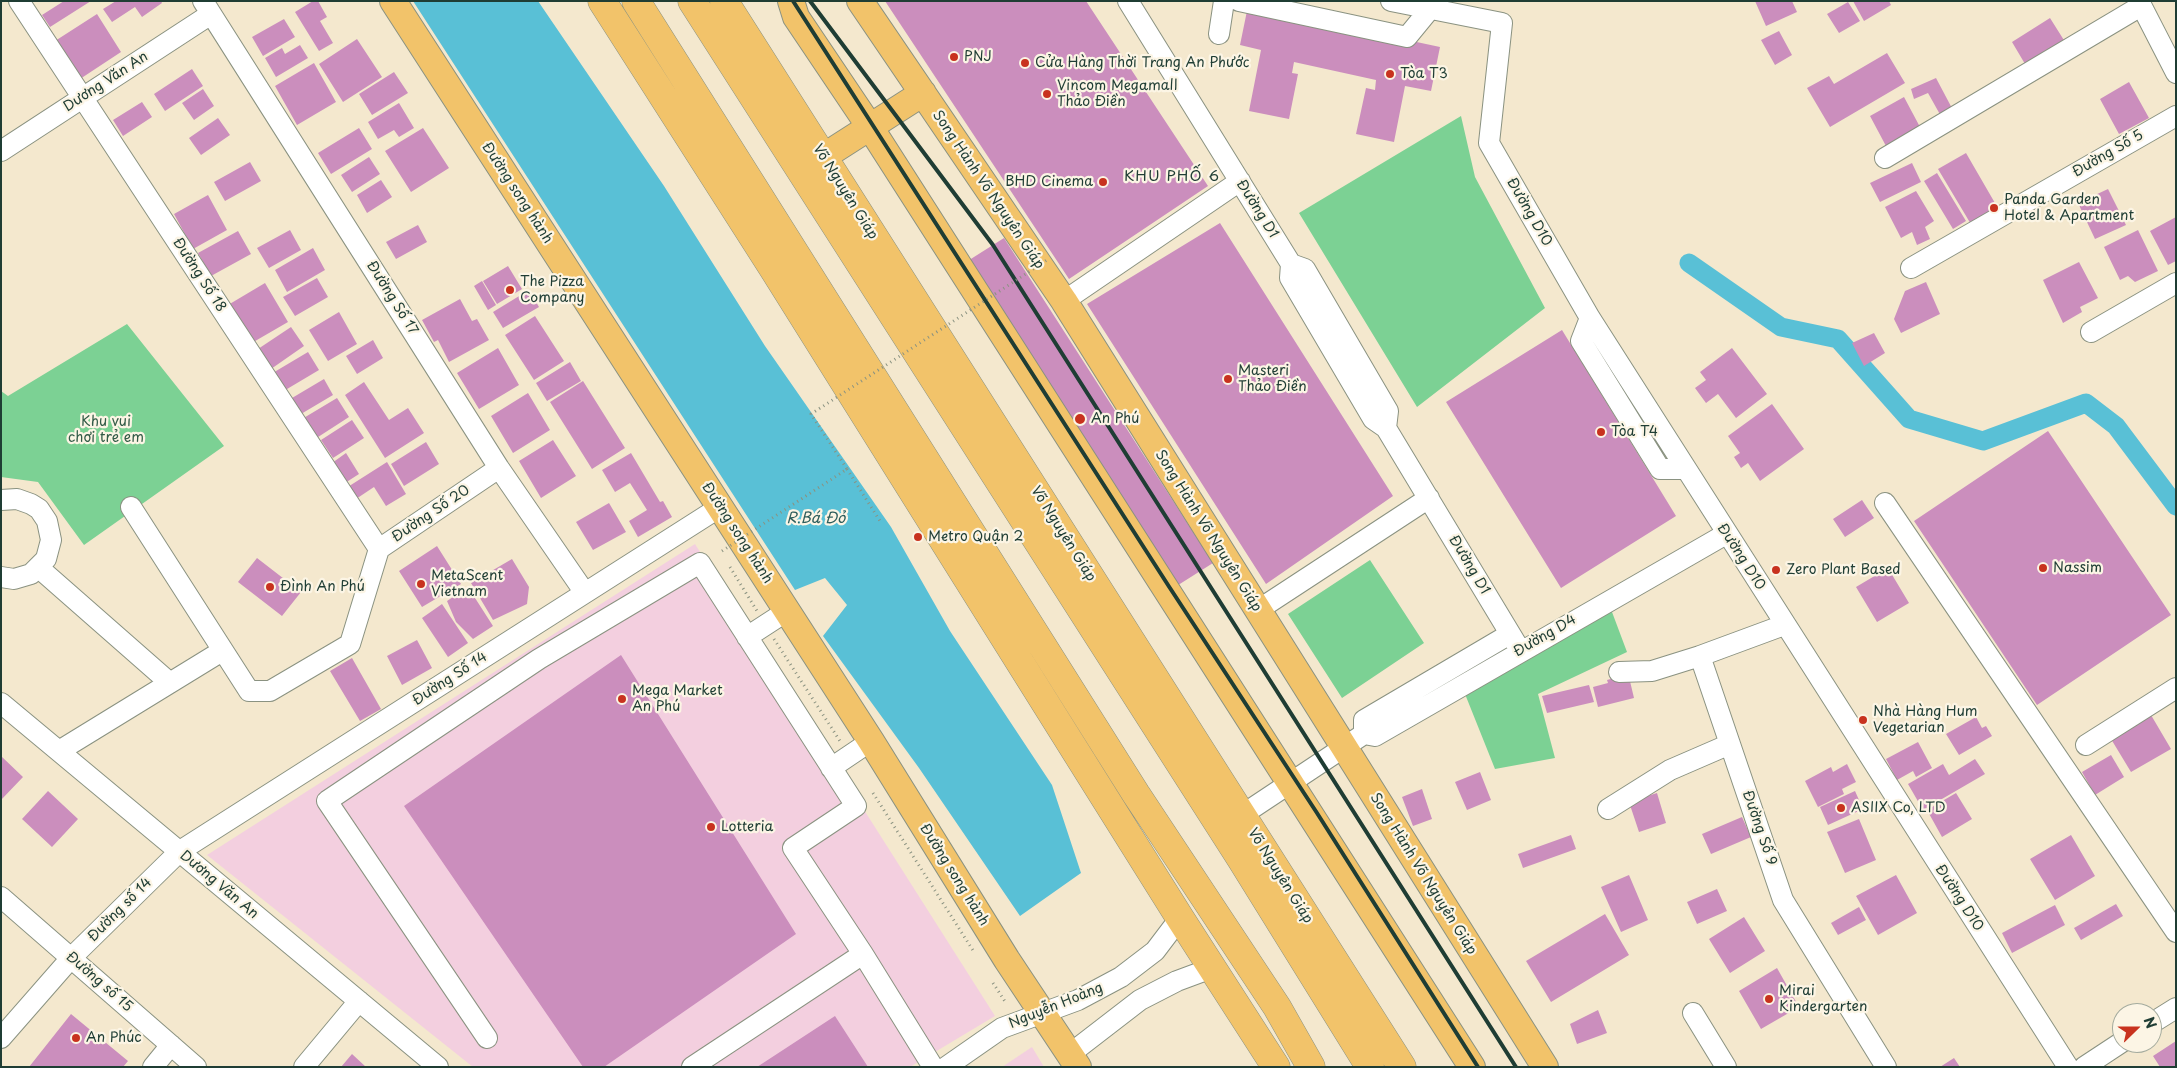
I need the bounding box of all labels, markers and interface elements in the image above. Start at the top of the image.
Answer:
street label: Dương Văn An [61,48,151,116]
place label: PNJ [964,49,992,65]
marker: PNJ [948,51,960,63]
place label: Cửa Hàng Thời Trang An Phước [1035,55,1249,71]
marker: Cửa Hàng Thời Trang An Phước [1019,57,1031,69]
place label: Tòa T3 [1400,66,1448,82]
marker: Tòa T3 [1384,68,1396,80]
place label: Vincom Megamall Thảo Điền [1057,78,1177,110]
marker: Vincom Megamall Thảo Điền [1041,88,1053,100]
street label: Song Hành Võ Nguyên Giáp [929,107,1047,273]
street label: Đường Số 5 [2070,127,2146,181]
street label: Đường song hành [478,139,556,247]
street label: Võ Nguyên Giáp [809,141,881,243]
district label: KHU PHỐ 6 [1123,168,1221,186]
place label: BHD Cinema [1005,174,1093,190]
street label: Đường D10 [1503,175,1555,249]
marker: BHD Cinema [1097,176,1109,188]
street label: Đường D1 [1232,177,1282,241]
place label: Panda Garden Hotel & Apartment [2004,192,2134,224]
marker: Panda Garden Hotel & Apartment [1988,202,2000,214]
street label: Đường Số 18 [169,235,229,315]
street label: Đường Số 17 [363,258,421,338]
place label: The Pizza Company [520,274,585,306]
marker: The Pizza Company [504,284,516,296]
place label: Masteri Thảo Điền [1238,363,1307,396]
marker: Masteri Thảo Điền [1222,373,1234,385]
place label: An Phú [1091,411,1139,427]
marker: An Phú [1073,412,1087,426]
park label: Khu vui chơi trẻ em [68,414,144,447]
place label: Tòa T4 [1611,424,1658,440]
marker: Tòa T4 [1595,426,1607,438]
street label: Song Hành Võ Nguyên Giáp [1151,447,1265,615]
street label: Đường song hành [698,479,776,587]
street label: Đường Số 20 [389,482,473,546]
street label: Võ Nguyên Giáp [1027,483,1099,585]
water label: R.Bá Đỏ [787,510,845,528]
street label: Đường D10 [1713,521,1769,593]
place label: Metro Quận 2 [928,529,1023,545]
marker: Metro Quận 2 [912,531,924,543]
street label: Đường D1 [1445,533,1493,597]
place label: Nassim [2053,560,2102,576]
place label: Zero Plant Based [1786,562,1901,578]
marker: Nassim [2037,562,2049,574]
marker: Zero Plant Based [1770,564,1782,576]
place label: MetaScent Vietnam [431,568,503,600]
marker: MetaScent Vietnam [415,578,427,590]
place label: Đình An Phú [280,579,365,595]
marker: Đình An Phú [264,581,276,593]
street label: Đường D4 [1511,611,1579,661]
street label: Đường Số 14 [410,649,490,709]
place label: Mega Market An Phú [632,683,723,716]
marker: Mega Market An Phú [616,693,628,705]
place label: Nhà Hàng Hum Vegetarian [1873,704,1978,736]
marker: Nhà Hàng Hum Vegetarian [1857,714,1869,726]
street label: Đường Số 9 [1738,788,1780,868]
street label: Song Hành Võ Nguyên Giáp [1366,790,1480,958]
place label: ASIIX Co, LTD [1851,800,1946,816]
marker: ASIIX Co, LTD [1835,802,1847,814]
place label: Lotteria [721,819,773,835]
marker: Lotteria [705,821,717,833]
street label: Đường song hành [916,821,992,929]
street label: Võ Nguyên Giáp [1244,825,1316,927]
street label: Dương Văn An [176,847,262,923]
street label: Đường D10 [1931,862,1987,934]
street label: Đường số 14 [85,875,155,945]
street label: Đường số 15 [62,948,136,1016]
street label: Nguyễn Hoàng [1007,980,1105,1032]
place label: Mirai Kindergarten [1779,983,1867,1016]
marker: Mirai Kindergarten [1763,993,1775,1005]
north arrow [2112,1003,2162,1053]
text: N [2139,1013,2162,1032]
place label: An Phúc [86,1030,142,1046]
marker: An Phúc [70,1032,82,1044]

